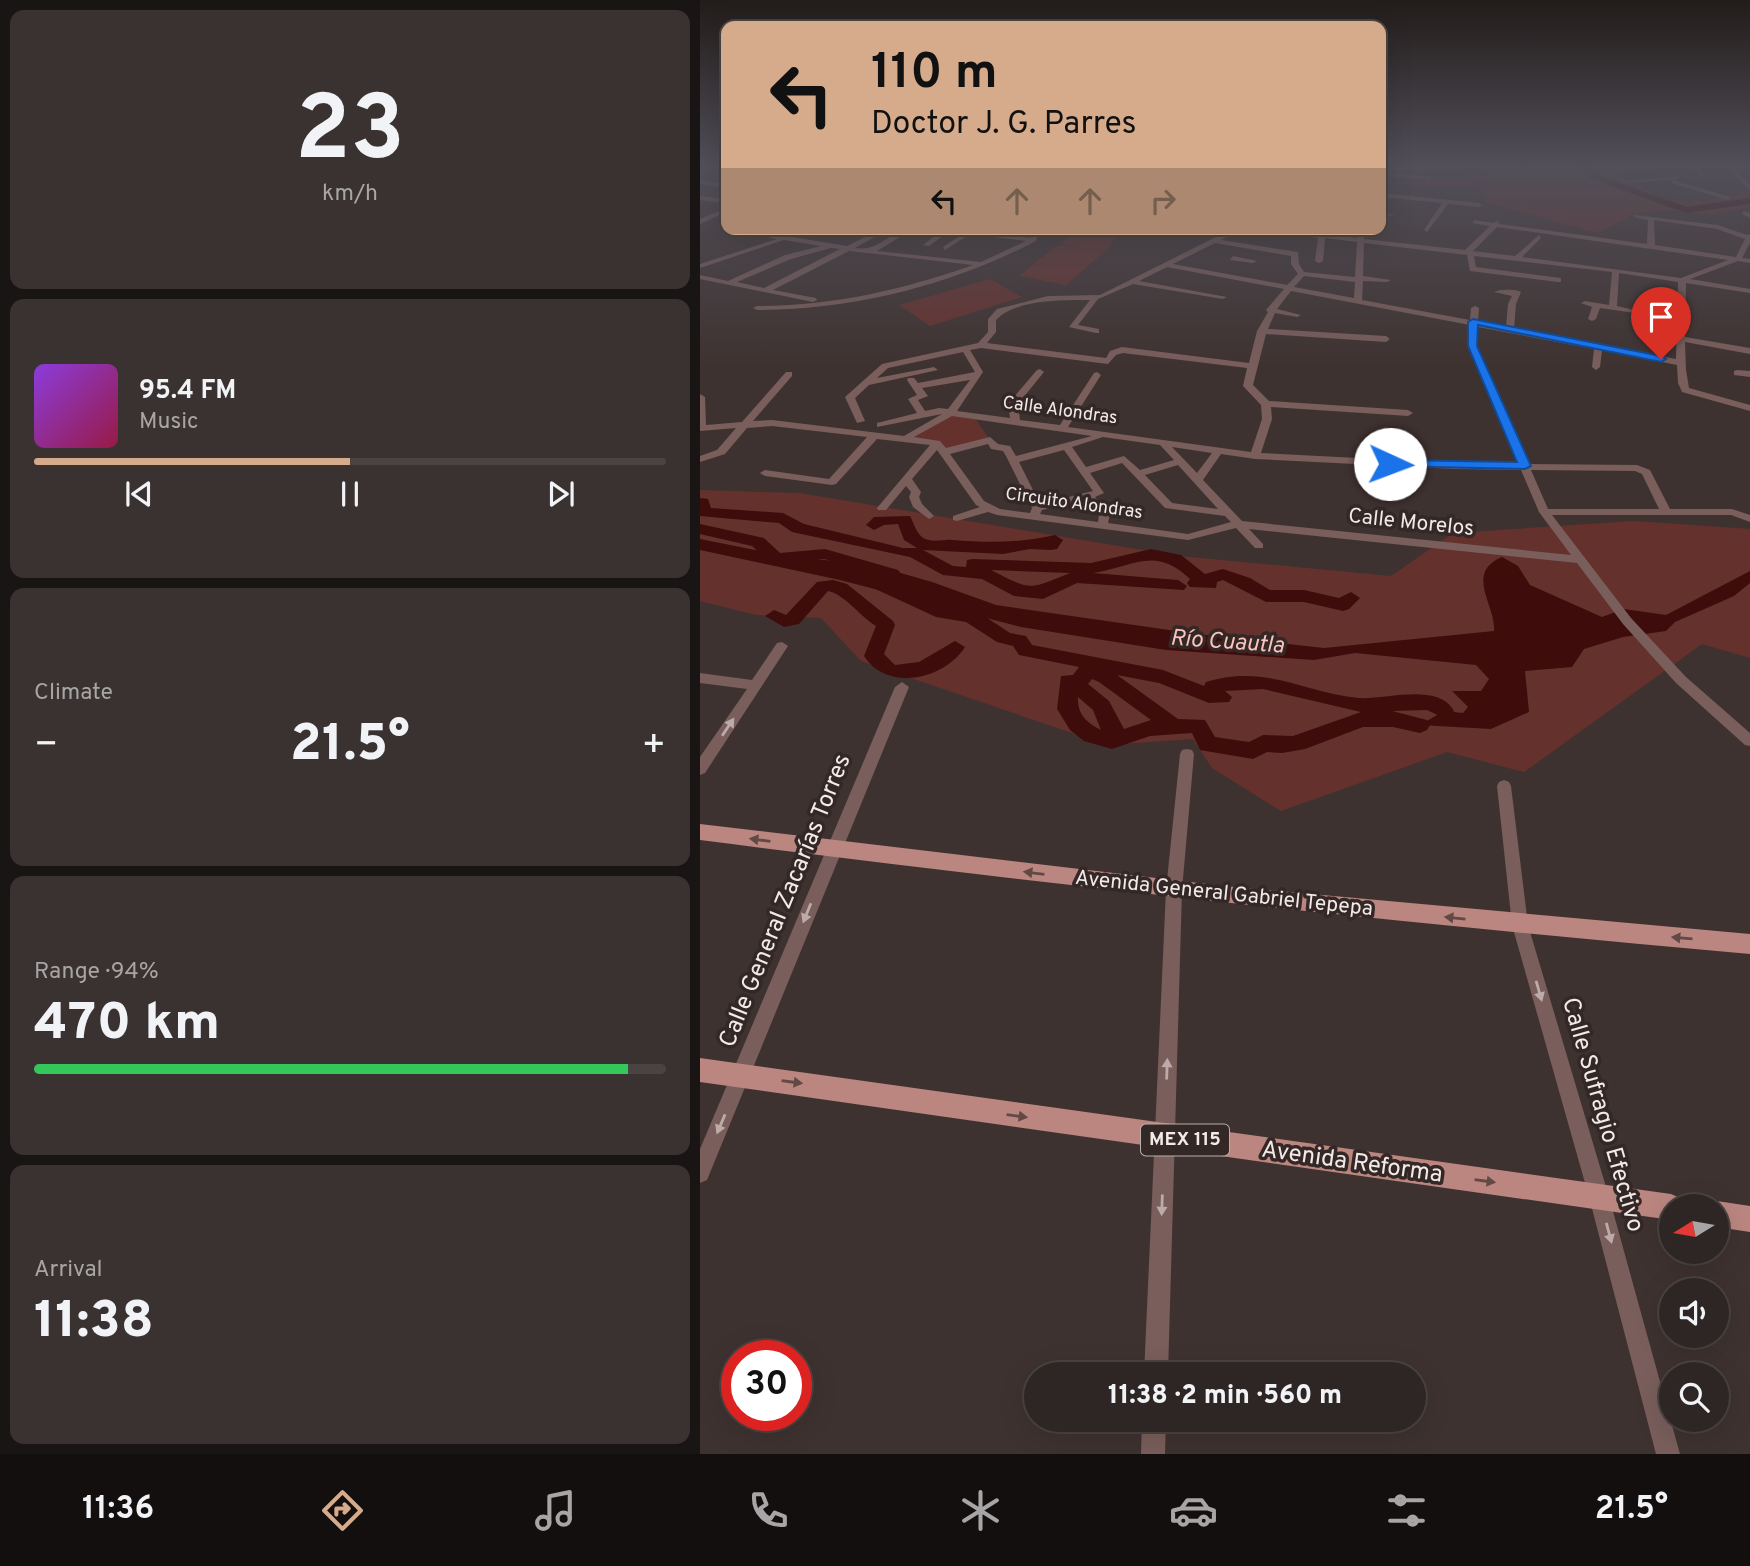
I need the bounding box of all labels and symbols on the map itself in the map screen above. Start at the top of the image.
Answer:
pin [1631,287,1691,359]
street label: Calle Alondras [1001,392,1119,430]
position arrow [1353,427,1427,501]
street label: Circuito Alondras [1004,483,1144,525]
street label: Calle Morelos [1347,503,1475,543]
water label: Río Cuautla [1169,625,1285,661]
one-way arrow [721,718,735,736]
street label: Calle General Zacarías Torres [713,750,859,1052]
one-way arrow [749,835,771,846]
street label: Avenida General Gabriel Tepepa [1074,865,1374,923]
one-way arrow [1023,868,1045,879]
one-way arrow [801,903,812,924]
one-way arrow [1444,913,1466,924]
one-way arrow [1671,932,1693,943]
one-way arrow [1534,980,1545,1002]
street label: Calle Sufragio Efectivo [1554,994,1650,1236]
one-way arrow [1162,1058,1173,1080]
one-way arrow [781,1077,803,1088]
one-way arrow [1006,1111,1028,1122]
one-way arrow [715,1113,726,1134]
road number: MEX 115 [1141,1124,1229,1156]
street label: Avenida Reforma [1260,1135,1444,1191]
one-way arrow [1474,1176,1496,1187]
one-way arrow [1157,1194,1168,1216]
north arrow [1659,1194,1729,1264]
one-way arrow [1604,1222,1615,1244]
speed limit sign: 30 [721,1340,812,1431]

